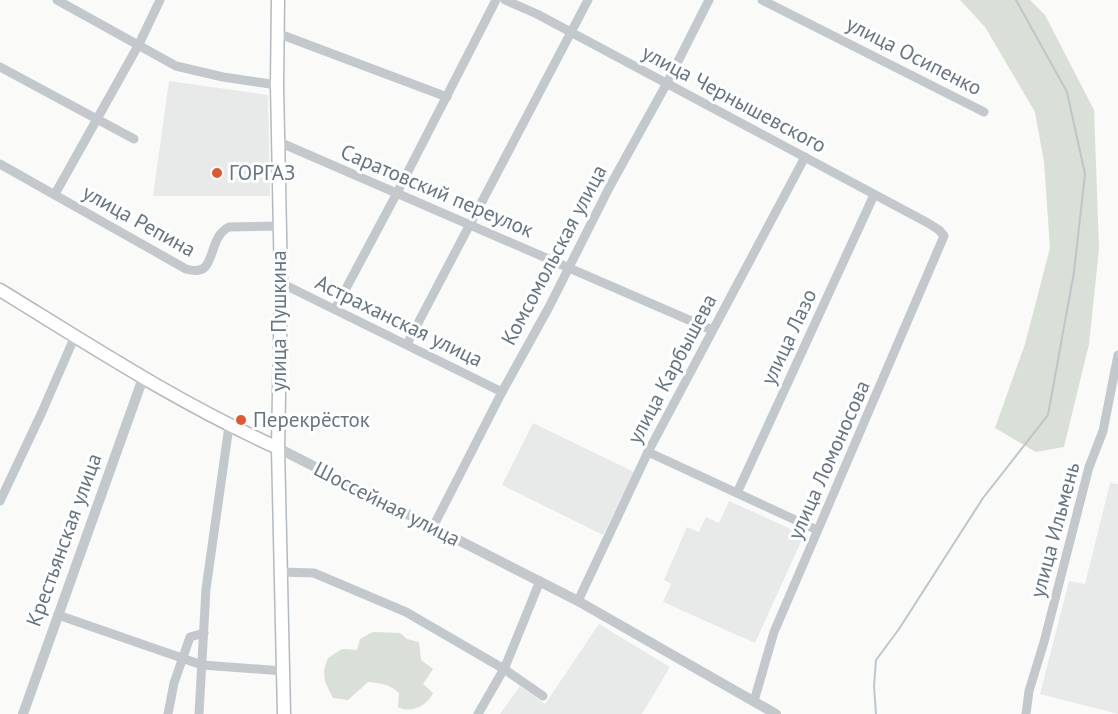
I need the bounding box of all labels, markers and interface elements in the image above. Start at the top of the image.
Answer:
street label: улица Осипенко [842,10,987,101]
street label: улица Чернышевского [637,39,831,159]
street label: Саратовский переулок [337,138,538,243]
place label: ГОРГАЗ [229,159,295,186]
street label: Комсомольская улица [495,160,612,349]
marker: ГОРГАЗ [210,166,224,180]
street label: улица Репина [78,178,201,263]
street label: улица Пушкина [265,250,292,392]
street label: Астраханская улица [311,268,487,373]
street label: улица Лазо [755,284,823,389]
street label: улица Карбышева [621,289,722,448]
street label: улица Ломоносова [781,376,876,544]
place label: Перекрёсток [253,406,370,433]
marker: Перекрёсток [234,413,248,427]
street label: Крестьянская улица [20,450,107,630]
street label: Шоссейная улица [310,455,465,552]
street label: улица Ильмень [1023,459,1086,600]

